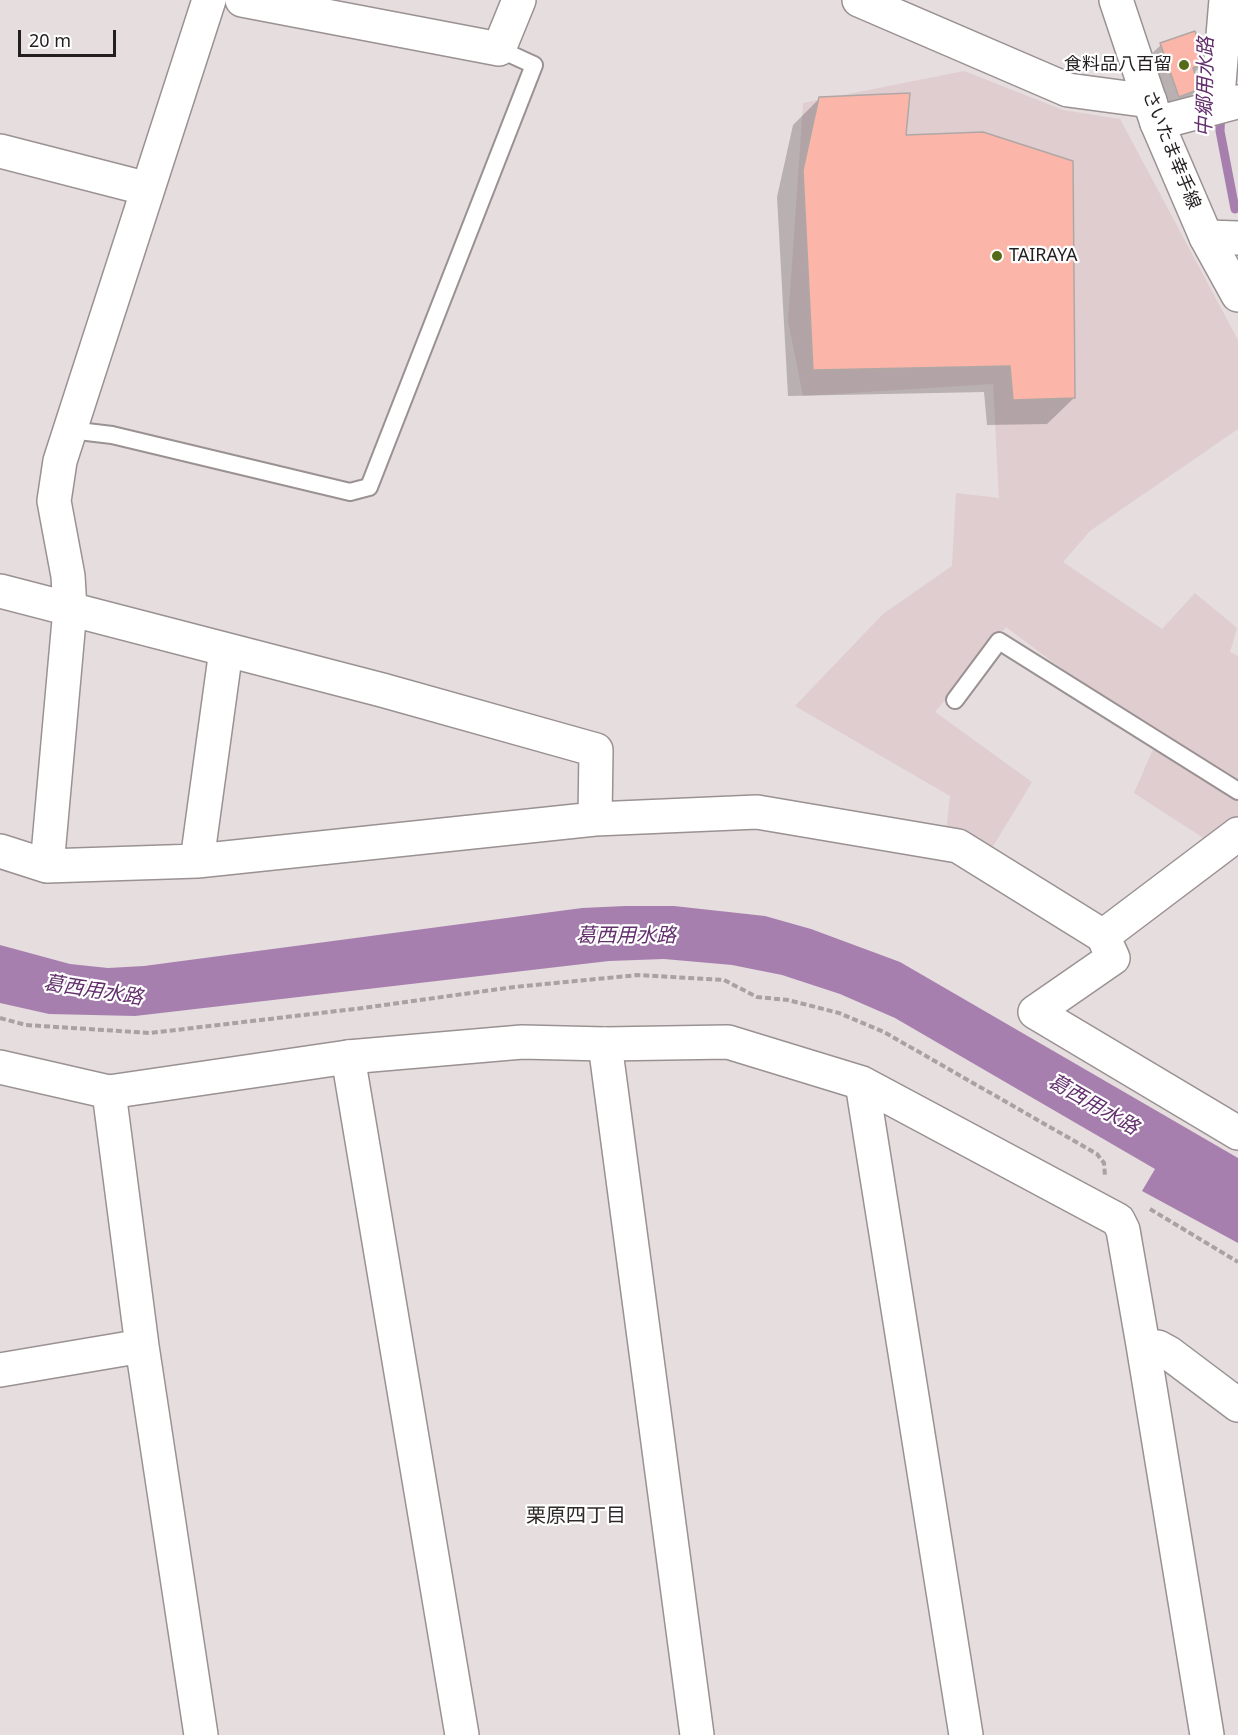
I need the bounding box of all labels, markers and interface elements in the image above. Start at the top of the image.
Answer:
scale bar [21,18,118,56]
text: 20 m [29,28,71,52]
water label: 中郷用水路 [1193,37,1219,137]
place label: 食料品八百留 [1064,54,1172,76]
marker: 食料品八百留 [1177,58,1191,72]
street label: さいたま幸手線 [1137,88,1205,212]
place label: TAIRAYA [1009,245,1078,267]
marker: TAIRAYA [990,249,1004,263]
water label: 葛西用水路 [576,924,676,948]
water label: 葛西用水路 [42,971,144,1011]
water label: 葛西用水路 [1044,1070,1142,1140]
district label: 栗原四丁目 [526,1504,626,1528]

